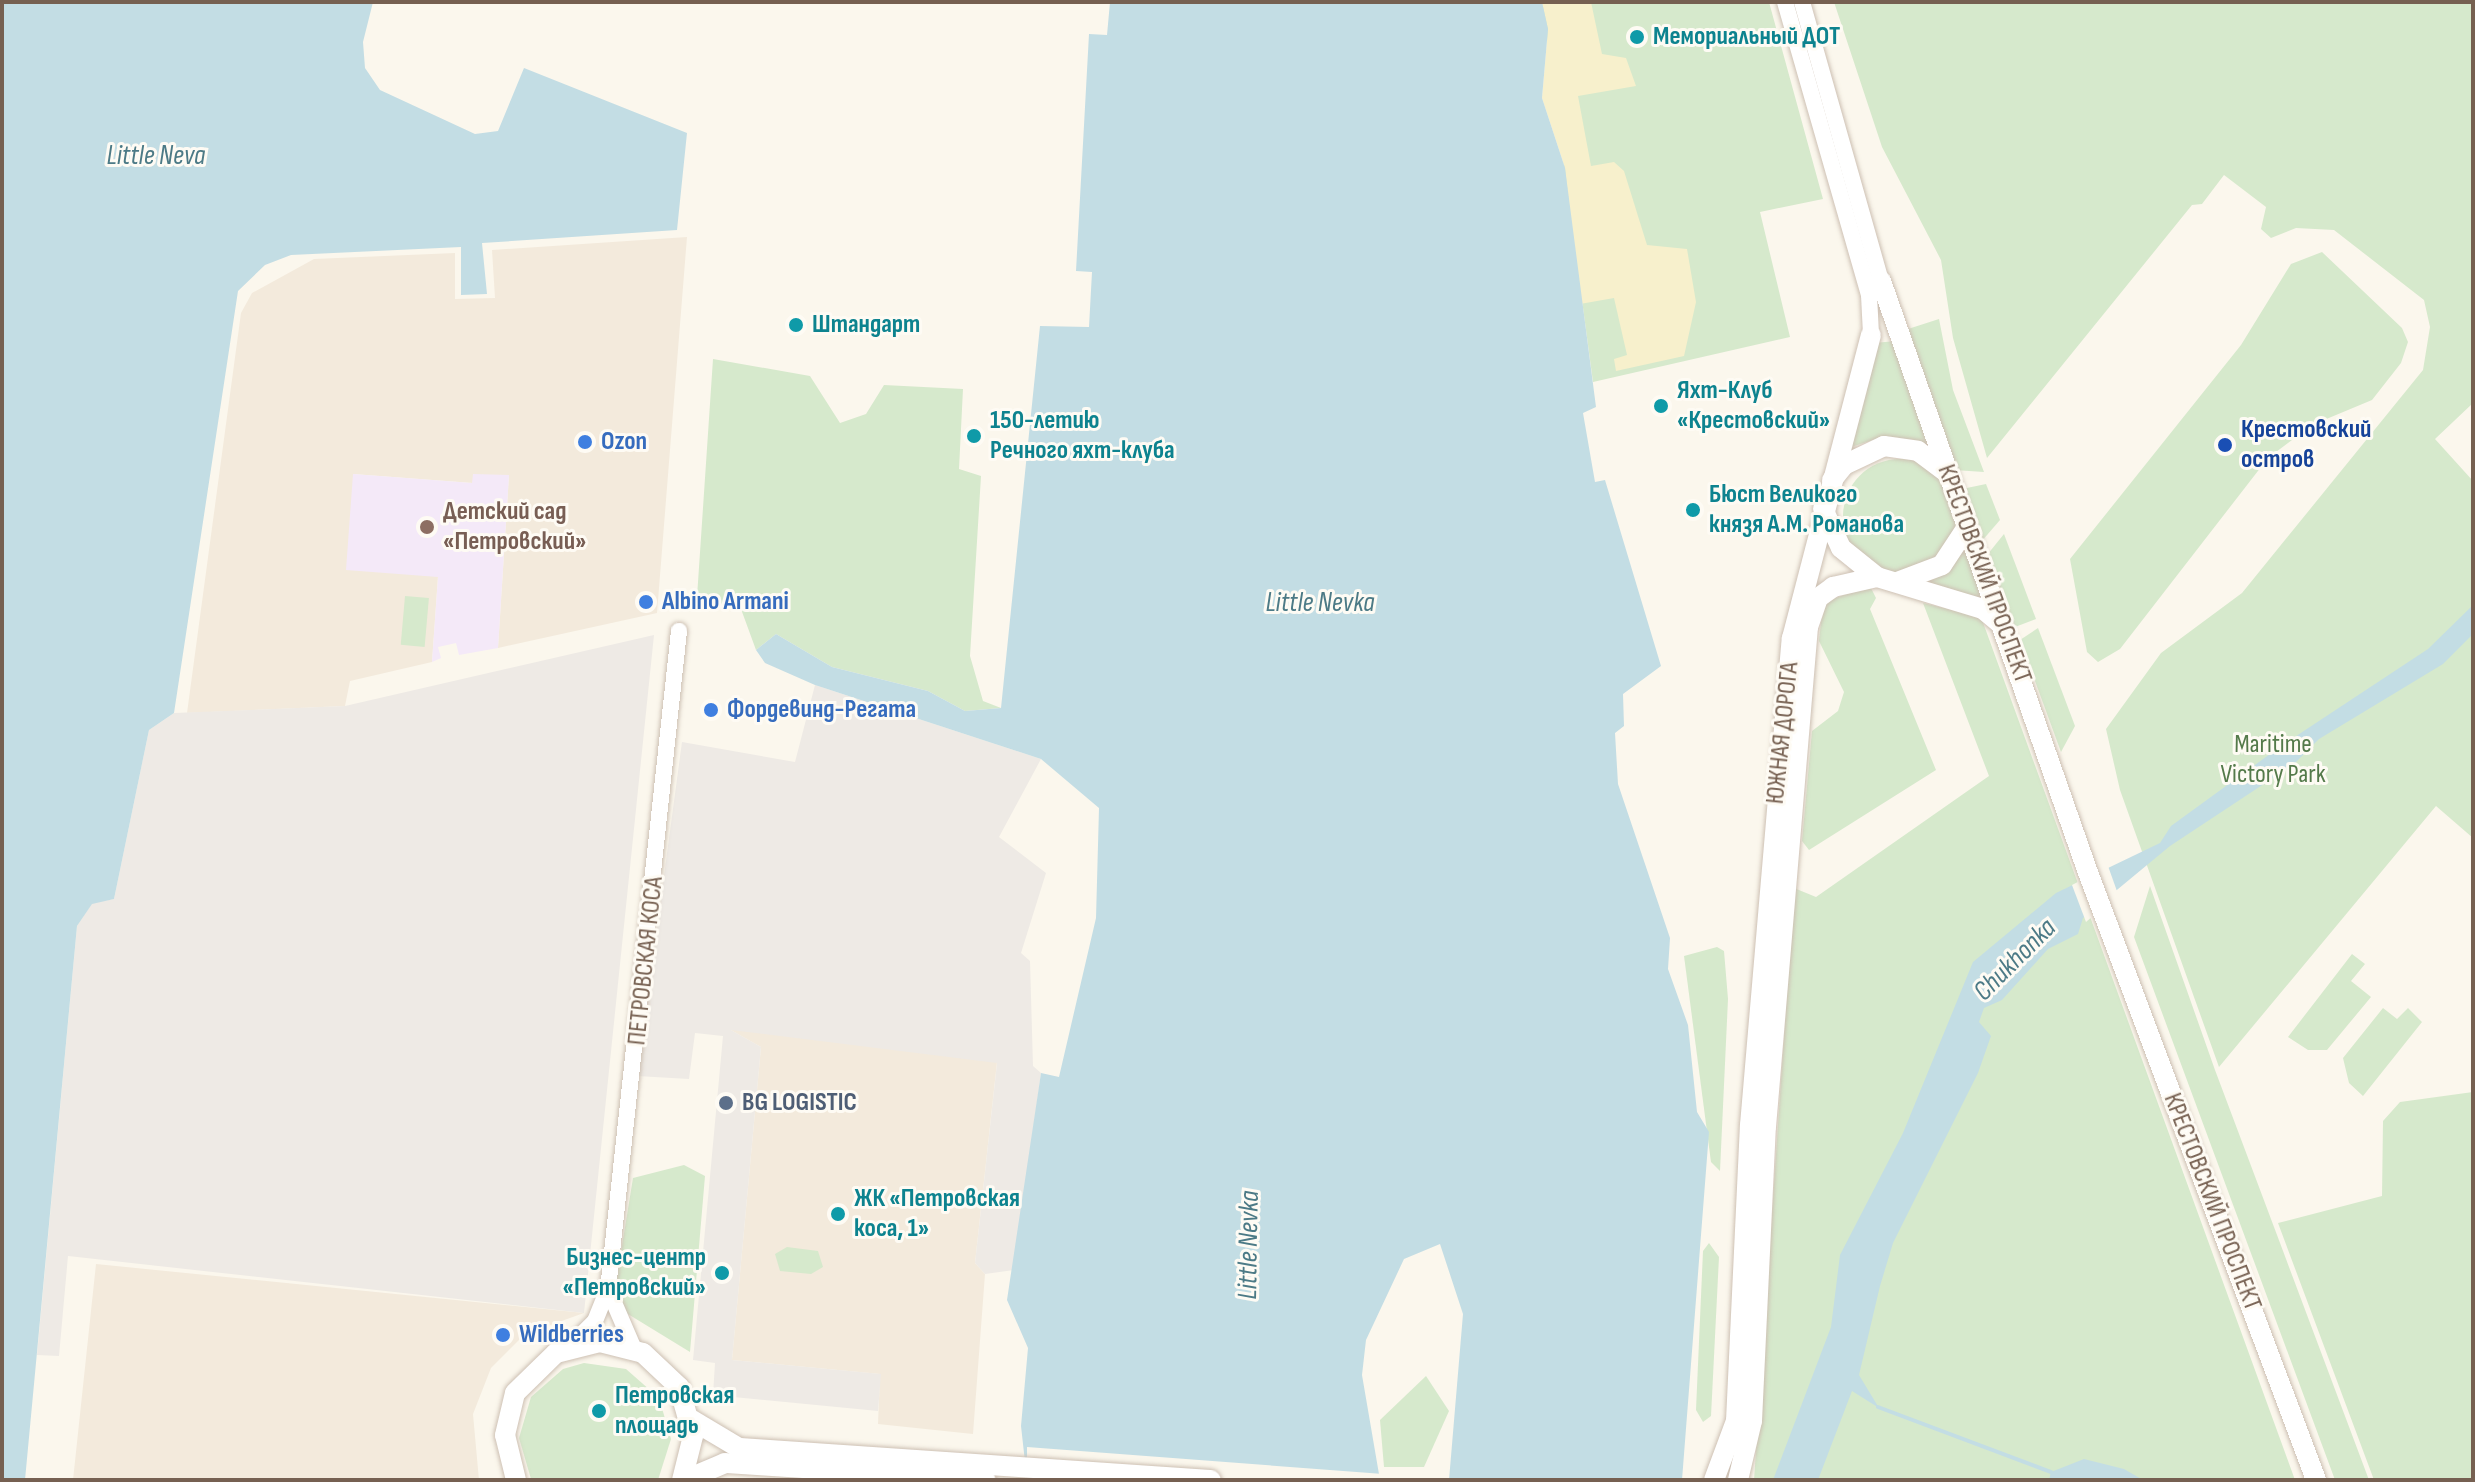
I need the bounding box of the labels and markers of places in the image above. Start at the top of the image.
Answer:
place label: Мемориальный ДОТ [1653,21,1840,53]
marker: Мемориальный ДОТ [1628,28,1646,46]
place label: Штандарт [812,309,920,341]
marker: Штандарт [787,316,805,334]
place label: Яхт-Клуб «Крестовский» [1677,375,1830,436]
marker: Яхт-Клуб «Крестовский» [1652,397,1670,415]
place label: 150-летию Речного яхт-клуба [990,405,1175,466]
place label: Крестовский остров [2241,414,2371,476]
place label: Ozon [601,426,647,458]
marker: 150-летию Речного яхт-клуба [965,427,983,445]
marker: Ozon [576,433,594,451]
marker: Крестовский остров [2216,436,2234,454]
place label: Бюст Великого князя А.М. Романова [1709,479,1904,540]
place label: Детский сад «Петровский» [443,496,586,558]
marker: Бюст Великого князя А.М. Романова [1684,501,1702,519]
marker: Детский сад «Петровский» [418,518,436,536]
place label: Albino Armani [662,586,789,618]
marker: Albino Armani [637,593,655,611]
place label: Фордевинд-Регата [727,694,916,726]
marker: Фордевинд-Регата [702,701,720,719]
place label: BG LOGISTIC [742,1087,857,1119]
marker: BG LOGISTIC [717,1094,735,1112]
place label: ЖК «Петровская коса, 1» [854,1183,1020,1244]
marker: ЖК «Петровская коса, 1» [829,1205,847,1223]
place label: Бизнес-центр «Петровский» [563,1242,706,1304]
marker: Бизнес-центр «Петровский» [713,1264,731,1282]
place label: Wildberries [519,1319,624,1351]
marker: Wildberries [494,1326,512,1344]
place label: Петровская площадь [615,1380,734,1442]
marker: Петровская площадь [590,1402,608,1420]

